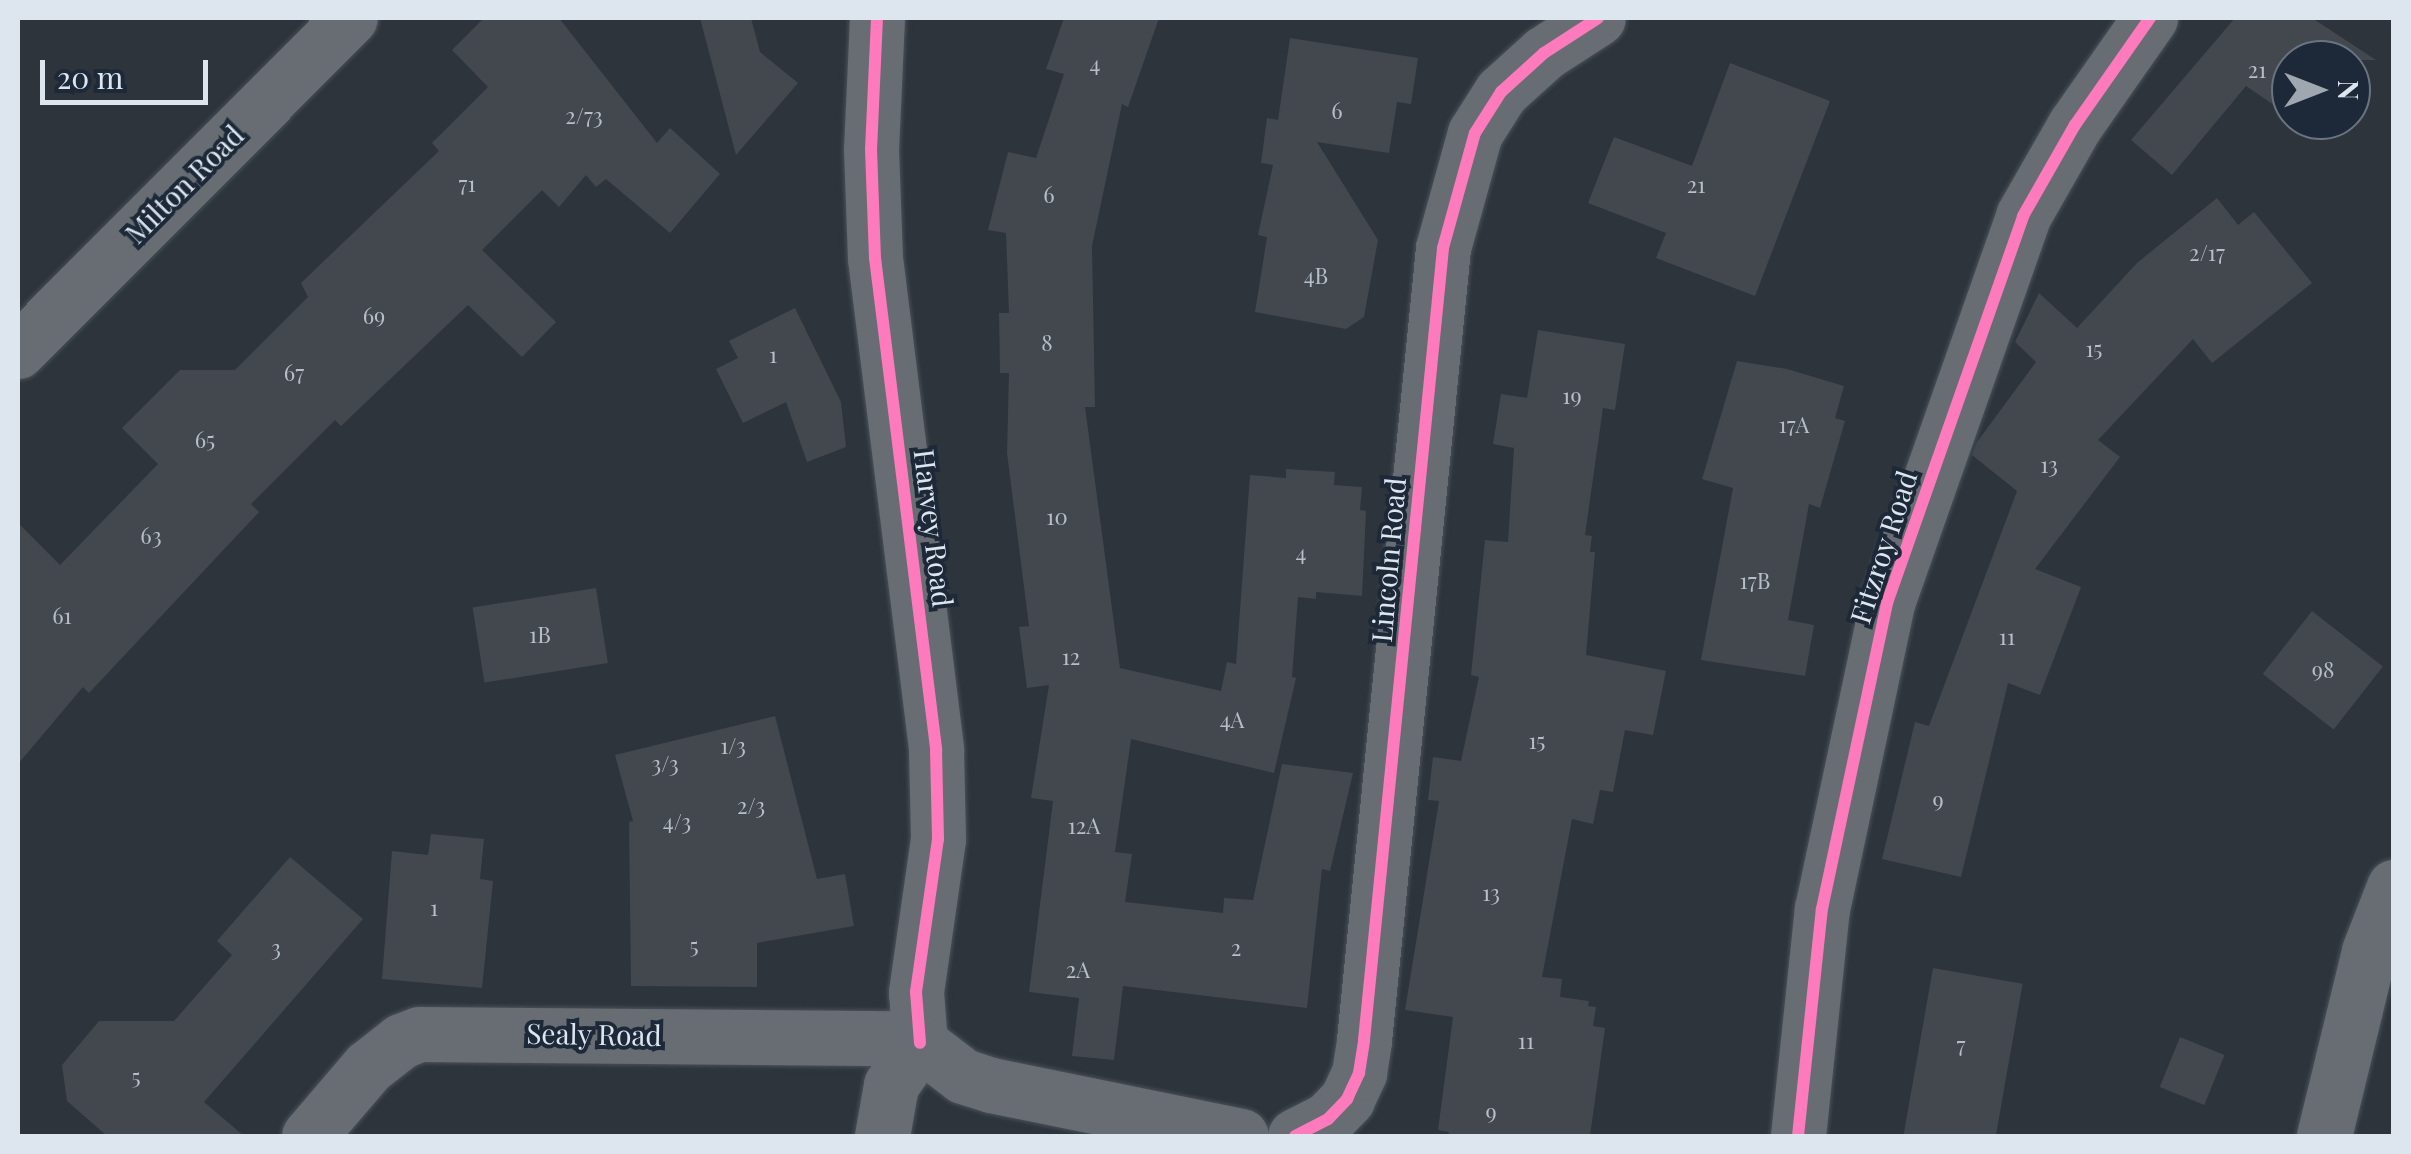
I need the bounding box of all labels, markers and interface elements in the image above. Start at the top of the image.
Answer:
scale bar [45,40,212,102]
north arrow [2271,40,2371,140]
house number: 4 [1090,51,1100,77]
text: 20 m [57,57,123,97]
house number: 21 [2248,57,2266,83]
text: N [2331,80,2368,100]
house number: 6 [1331,98,1343,124]
house number: 2/73 [565,103,603,129]
street label: Milton Road [118,118,250,250]
house number: 71 [458,171,476,197]
house number: 21 [1687,172,1705,198]
house number: 6 [1043,182,1055,208]
house number: 2/17 [2189,240,2225,266]
house number: 4B [1304,263,1328,289]
house number: 69 [363,303,385,329]
house number: 8 [1041,330,1053,356]
house number: 15 [2085,336,2103,362]
house number: 1 [769,342,777,368]
house number: 67 [284,360,304,386]
house number: 19 [1562,383,1582,409]
house number: 17A [1779,412,1809,438]
house number: 65 [195,427,215,453]
street label: Harvey Road [908,447,960,609]
house number: 13 [2040,452,2058,478]
street label: Fitzroy Road [1842,466,1924,628]
street label: Lincoln Road [1364,476,1412,644]
house number: 10 [1046,504,1068,530]
house number: 63 [140,523,162,549]
house number: 4 [1296,540,1306,566]
house number: 17B [1740,568,1770,594]
house number: 61 [52,603,72,629]
house number: 1B [529,622,551,648]
house number: 11 [1999,624,2015,650]
house number: 12 [1062,644,1080,670]
house number: 98 [2312,657,2334,683]
house number: 4A [1220,707,1244,733]
house number: 15 [1528,728,1546,754]
house number: 1/3 [720,733,746,759]
house number: 3/3 [651,751,679,777]
house number: 9 [1932,787,1944,813]
house number: 2/3 [737,793,765,819]
house number: 4/3 [663,809,691,835]
house number: 12A [1068,813,1100,839]
house number: 13 [1482,880,1500,906]
house number: 1 [430,895,438,921]
house number: 5 [689,933,699,959]
house number: 3 [271,935,281,961]
house number: 2 [1231,935,1241,961]
house number: 2A [1066,957,1090,983]
street label: Sealy Road [526,1016,662,1052]
house number: 11 [1518,1028,1534,1054]
house number: 7 [1957,1032,1965,1058]
house number: 5 [131,1064,141,1090]
house number: 9 [1485,1099,1497,1125]

